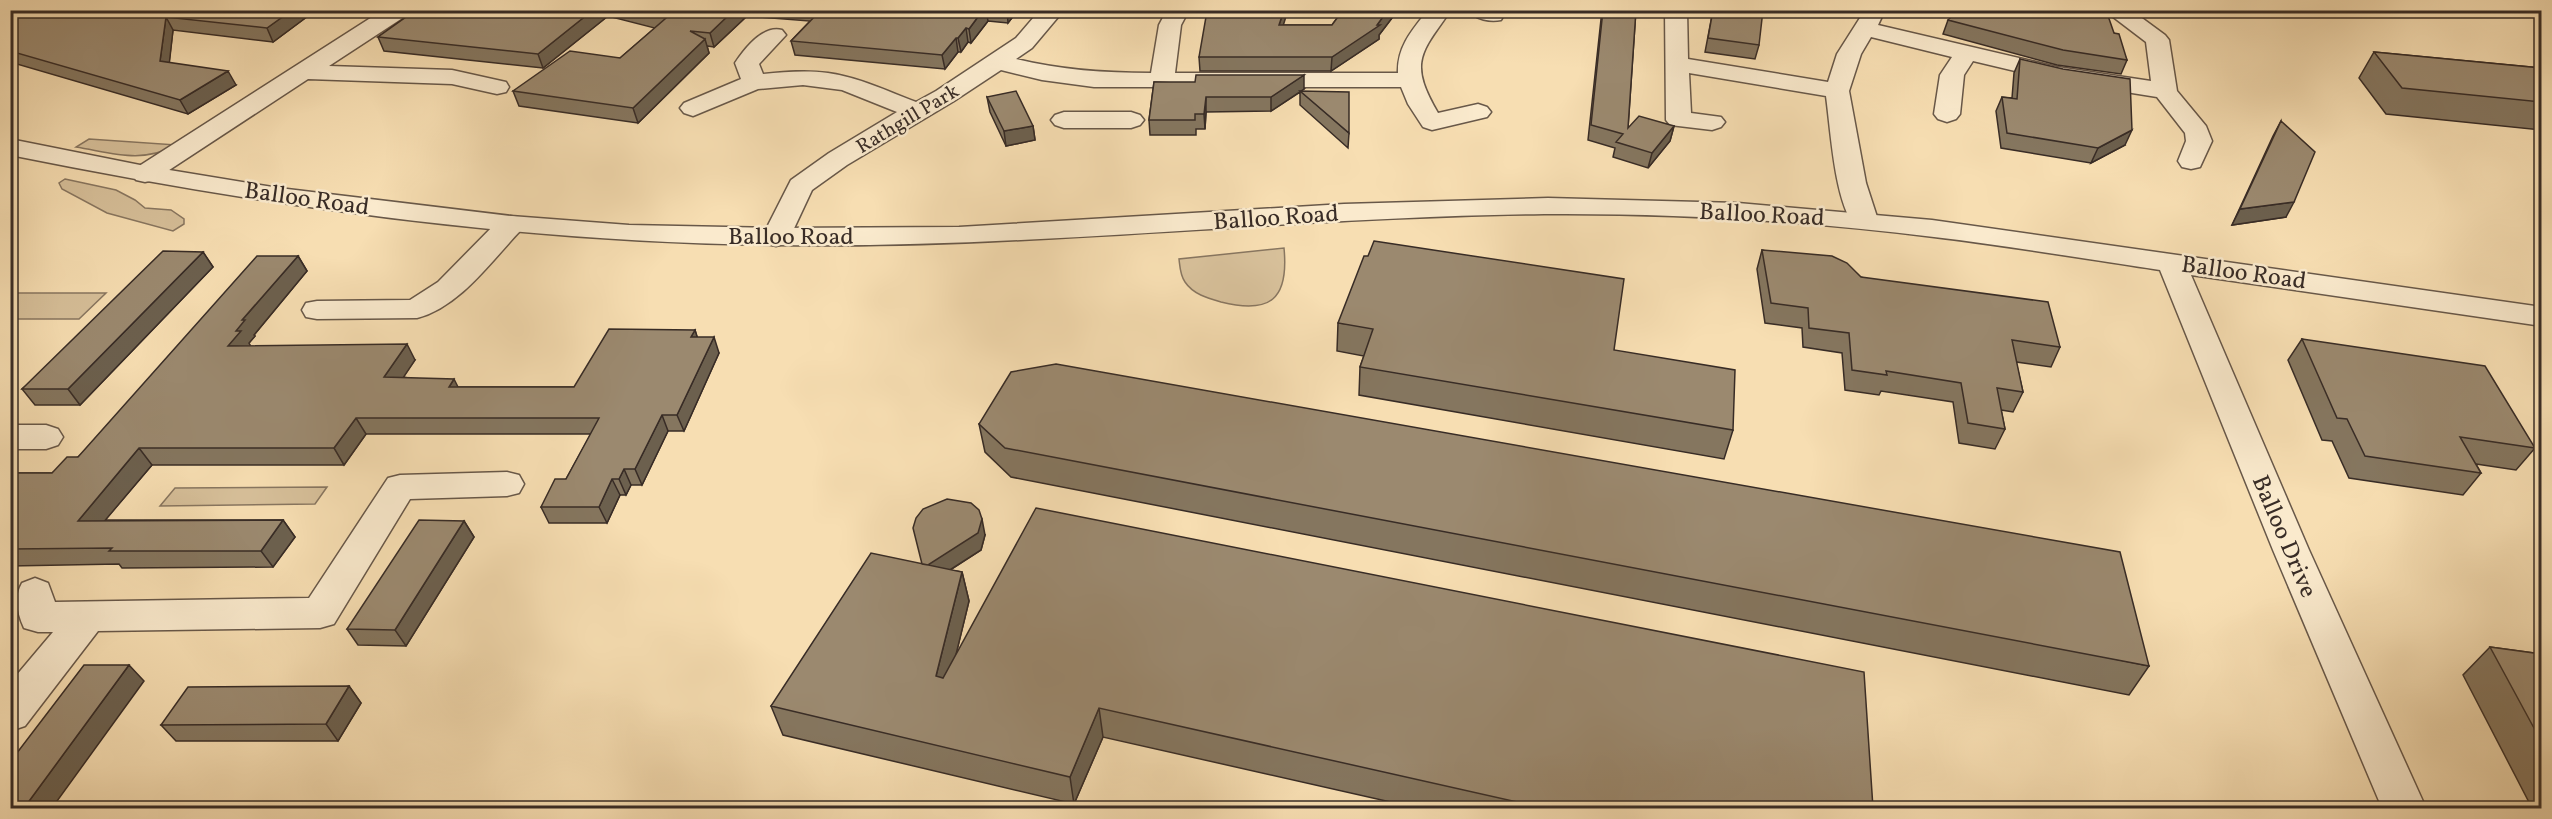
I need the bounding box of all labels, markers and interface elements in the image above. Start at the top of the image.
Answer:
street label: Rathgill Park [851,78,965,161]
street label: Balloo Road [242,174,371,226]
street label: Balloo Road [1698,196,1826,236]
street label: Balloo Road [1212,198,1340,240]
street label: Balloo Road [728,221,854,255]
street label: Balloo Road [2179,248,2308,300]
street label: Balloo Drive [2242,470,2324,603]

